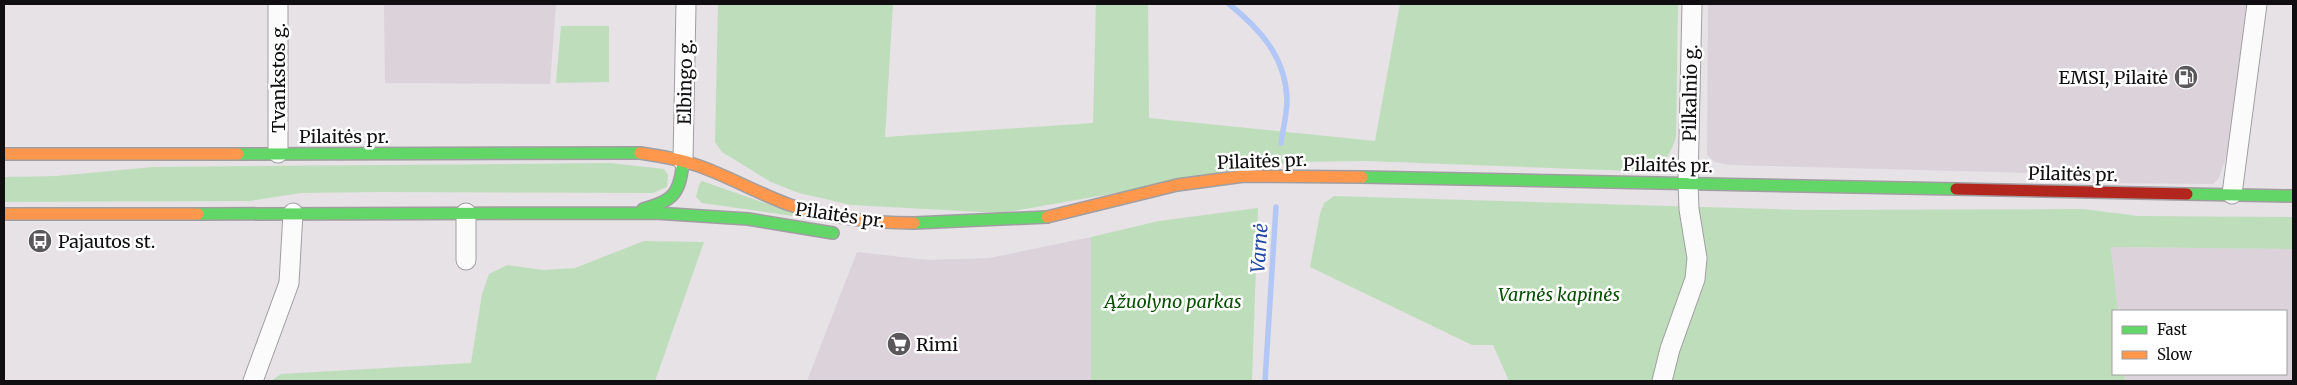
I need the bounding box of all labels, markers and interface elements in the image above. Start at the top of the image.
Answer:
street label: Tvankstos g. [267,23,290,133]
street label: Elbingo g. [673,39,697,125]
street label: Pilkalnio g. [1678,44,1702,142]
fuel station icon: EMSI, Pilaitė [2173,64,2199,90]
place label: EMSI, Pilaitė [2059,66,2168,89]
street label: Pilaitės pr. [299,125,389,148]
street label: Pilaitės pr. [1217,148,1307,174]
street label: Pilaitės pr. [1623,153,1713,177]
street label: Pilaitės pr. [2028,162,2118,186]
street label: Pilaitės pr. [794,197,886,233]
water label: Varnė [1245,222,1273,274]
bus stop icon: Pajautos st. [27,228,53,254]
place label: Pajautos st. [58,230,155,253]
park label: Varnės kapinės [1498,283,1620,306]
park label: Ąžuolyno parkas [1102,290,1242,313]
legend [2112,310,2287,375]
text: Fast [2157,320,2187,339]
supermarket icon: Rimi [886,331,912,357]
place label: Rimi [916,333,958,356]
text: Slow [2157,345,2192,364]

